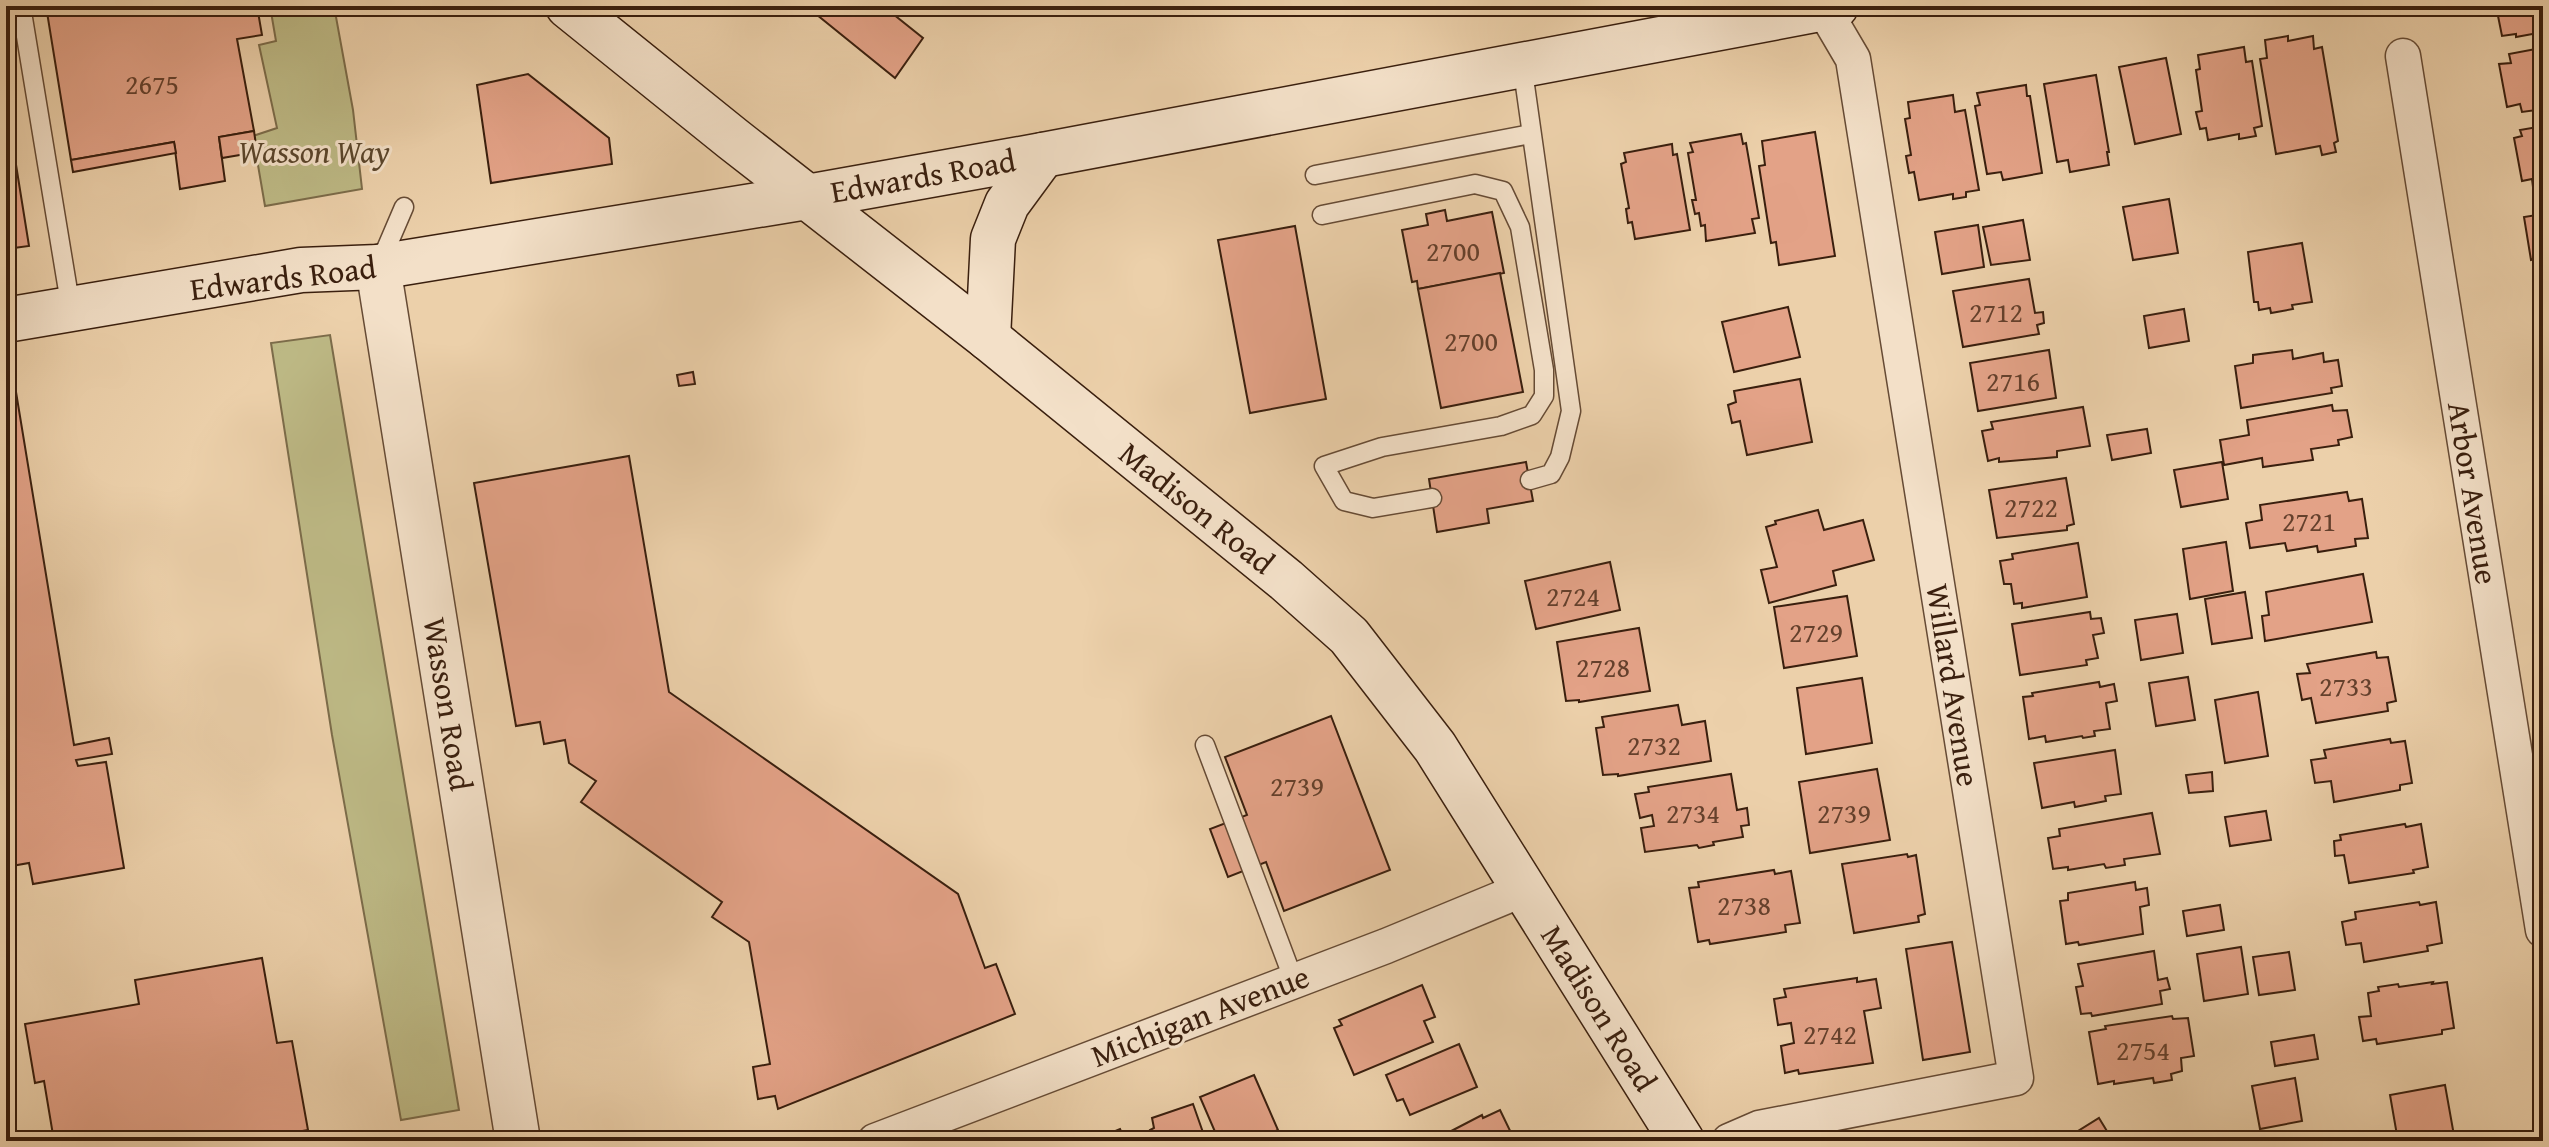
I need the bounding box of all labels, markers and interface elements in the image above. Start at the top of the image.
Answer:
house number: 2675 [125,63,179,104]
park label: Wasson Way [238,128,390,175]
street label: Edwards Road [827,136,1019,215]
house number: 2700 [1426,230,1480,271]
street label: Edwards Road [187,243,379,312]
house number: 2712 [1969,291,2023,332]
house number: 2700 [1444,320,1498,361]
house number: 2716 [1986,360,2040,401]
street label: Arbor Avenue [2436,398,2511,587]
street label: Madison Road [1109,430,1285,585]
house number: 2722 [2004,486,2058,527]
house number: 2721 [2282,500,2336,541]
house number: 2724 [1546,575,1600,616]
street label: Willard Avenue [1914,580,1993,790]
house number: 2729 [1789,611,1843,652]
street label: Wasson Road [412,614,485,794]
house number: 2728 [1576,646,1630,687]
house number: 2733 [2319,665,2373,706]
house number: 2732 [1627,724,1681,765]
house number: 2739 [1270,765,1324,806]
house number: 2734 [1666,792,1720,833]
house number: 2739 [1817,792,1871,833]
house number: 2738 [1717,884,1771,925]
street label: Madison Road [1530,915,1669,1100]
street label: Michigan Avenue [1084,952,1316,1079]
house number: 2742 [1803,1013,1857,1054]
house number: 2754 [2116,1029,2170,1070]

